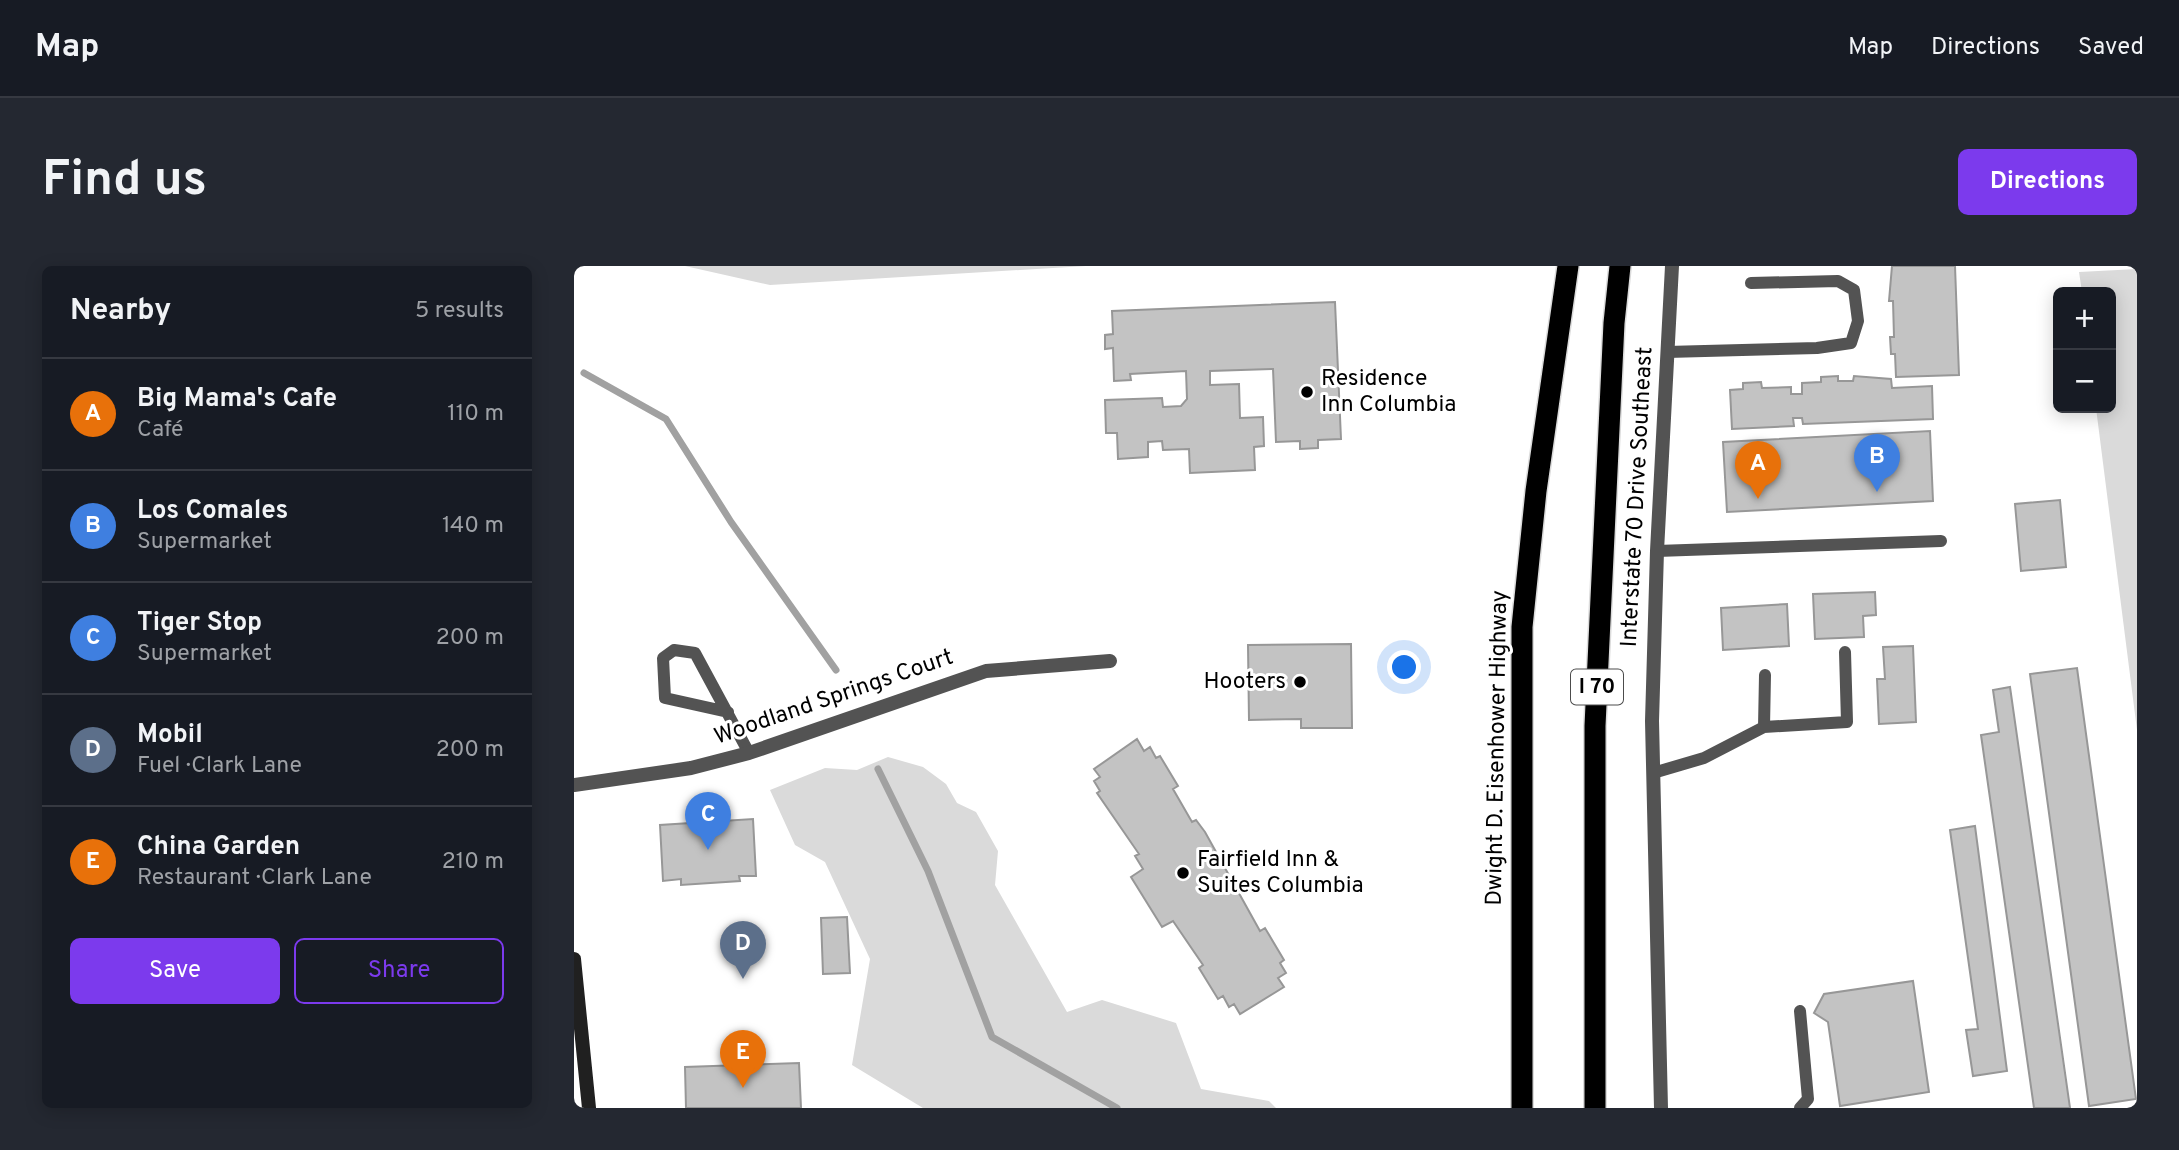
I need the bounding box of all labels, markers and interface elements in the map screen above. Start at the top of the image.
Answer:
text: Map [35,27,99,69]
text: Map [1848,33,1893,63]
text: Directions [1931,33,2040,63]
text: Saved [2078,33,2144,63]
button: Directions [1958,149,2137,215]
text: Find us [42,151,207,213]
map controls [2053,287,2116,413]
button: + [2053,287,2116,350]
text: Nearby [70,293,171,330]
text: 5 results [415,297,504,326]
street label: Interstate 70 Drive Southeast [1616,346,1660,648]
button: − [2053,350,2116,413]
place label: Residence Inn Columbia [1321,365,1456,420]
text: Big Mama's Cafe [137,383,337,416]
marker: Residence Inn Columbia [1299,384,1315,400]
text: A [85,400,101,429]
text: 110 m [447,400,504,429]
text: Café [137,416,183,445]
pin: B [1854,434,1900,492]
pin: A [1735,441,1781,499]
text: Los Comales [137,495,288,528]
text: B [85,512,101,541]
text: 140 m [442,512,504,541]
text: Supermarket [137,528,272,557]
street label: Dwight D. Eisenhower Highway [1481,590,1515,906]
text: Tiger Stop [137,607,262,640]
text: C [86,624,100,653]
text: 200 m [436,624,504,653]
text: Supermarket [137,640,272,669]
street label: Woodland Springs Court [711,643,957,753]
your location [1387,650,1421,684]
place label: Hooters [1203,668,1286,697]
road number: I 70 [1571,670,1623,704]
marker: Hooters [1292,674,1308,690]
text: Mobil [137,719,203,752]
text: D [85,736,101,765]
text: 200 m [436,736,504,765]
text: Fuel · Clark Lane [137,752,302,781]
pin: C [685,792,731,850]
text: China Garden [137,831,300,864]
place label: Fairfield Inn & Suites Columbia [1197,846,1364,901]
text: E [86,848,100,877]
text: 210 m [442,848,504,877]
text: Restaurant · Clark Lane [137,864,372,893]
marker: Fairfield Inn & Suites Columbia [1175,865,1191,881]
pin: D [720,921,766,979]
button: Save [70,938,280,1004]
button: Share [294,938,504,1004]
pin: E [720,1030,766,1088]

